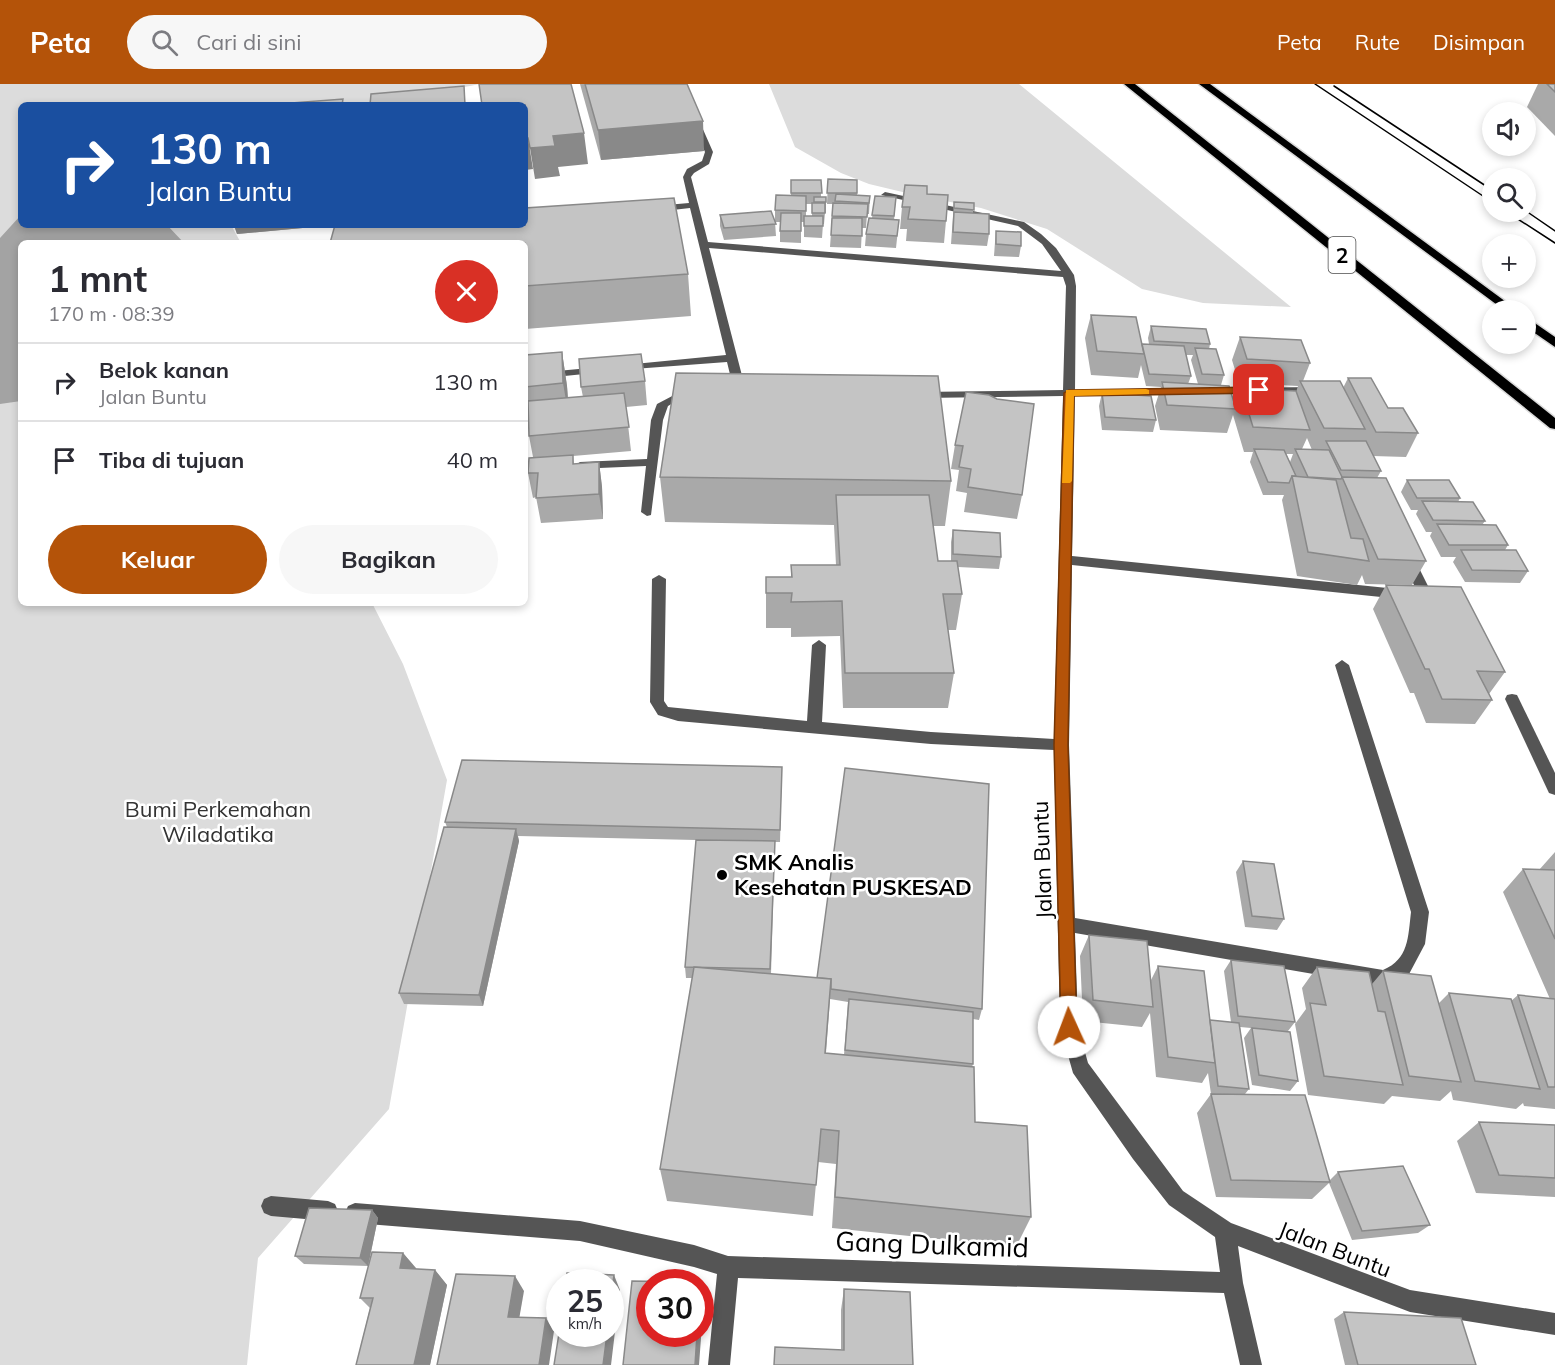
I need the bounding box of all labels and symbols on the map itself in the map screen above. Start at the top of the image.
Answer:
road number: 2 [1328,237,1356,273]
pin [1233,364,1284,415]
park label: Bumi Perkemahan Wiladatika [125,795,311,848]
street label: Jalan Buntu [1026,800,1058,920]
place label: SMK Analis Kesehatan PUSKESAD [734,848,972,901]
marker: SMK Analis Kesehatan PUSKESAD [715,868,729,882]
position arrow [1037,995,1101,1059]
street label: Jalan Buntu [1275,1215,1395,1283]
street label: Gang Dulkamid [835,1224,1029,1264]
speed limit sign: 30 [636,1269,714,1347]

